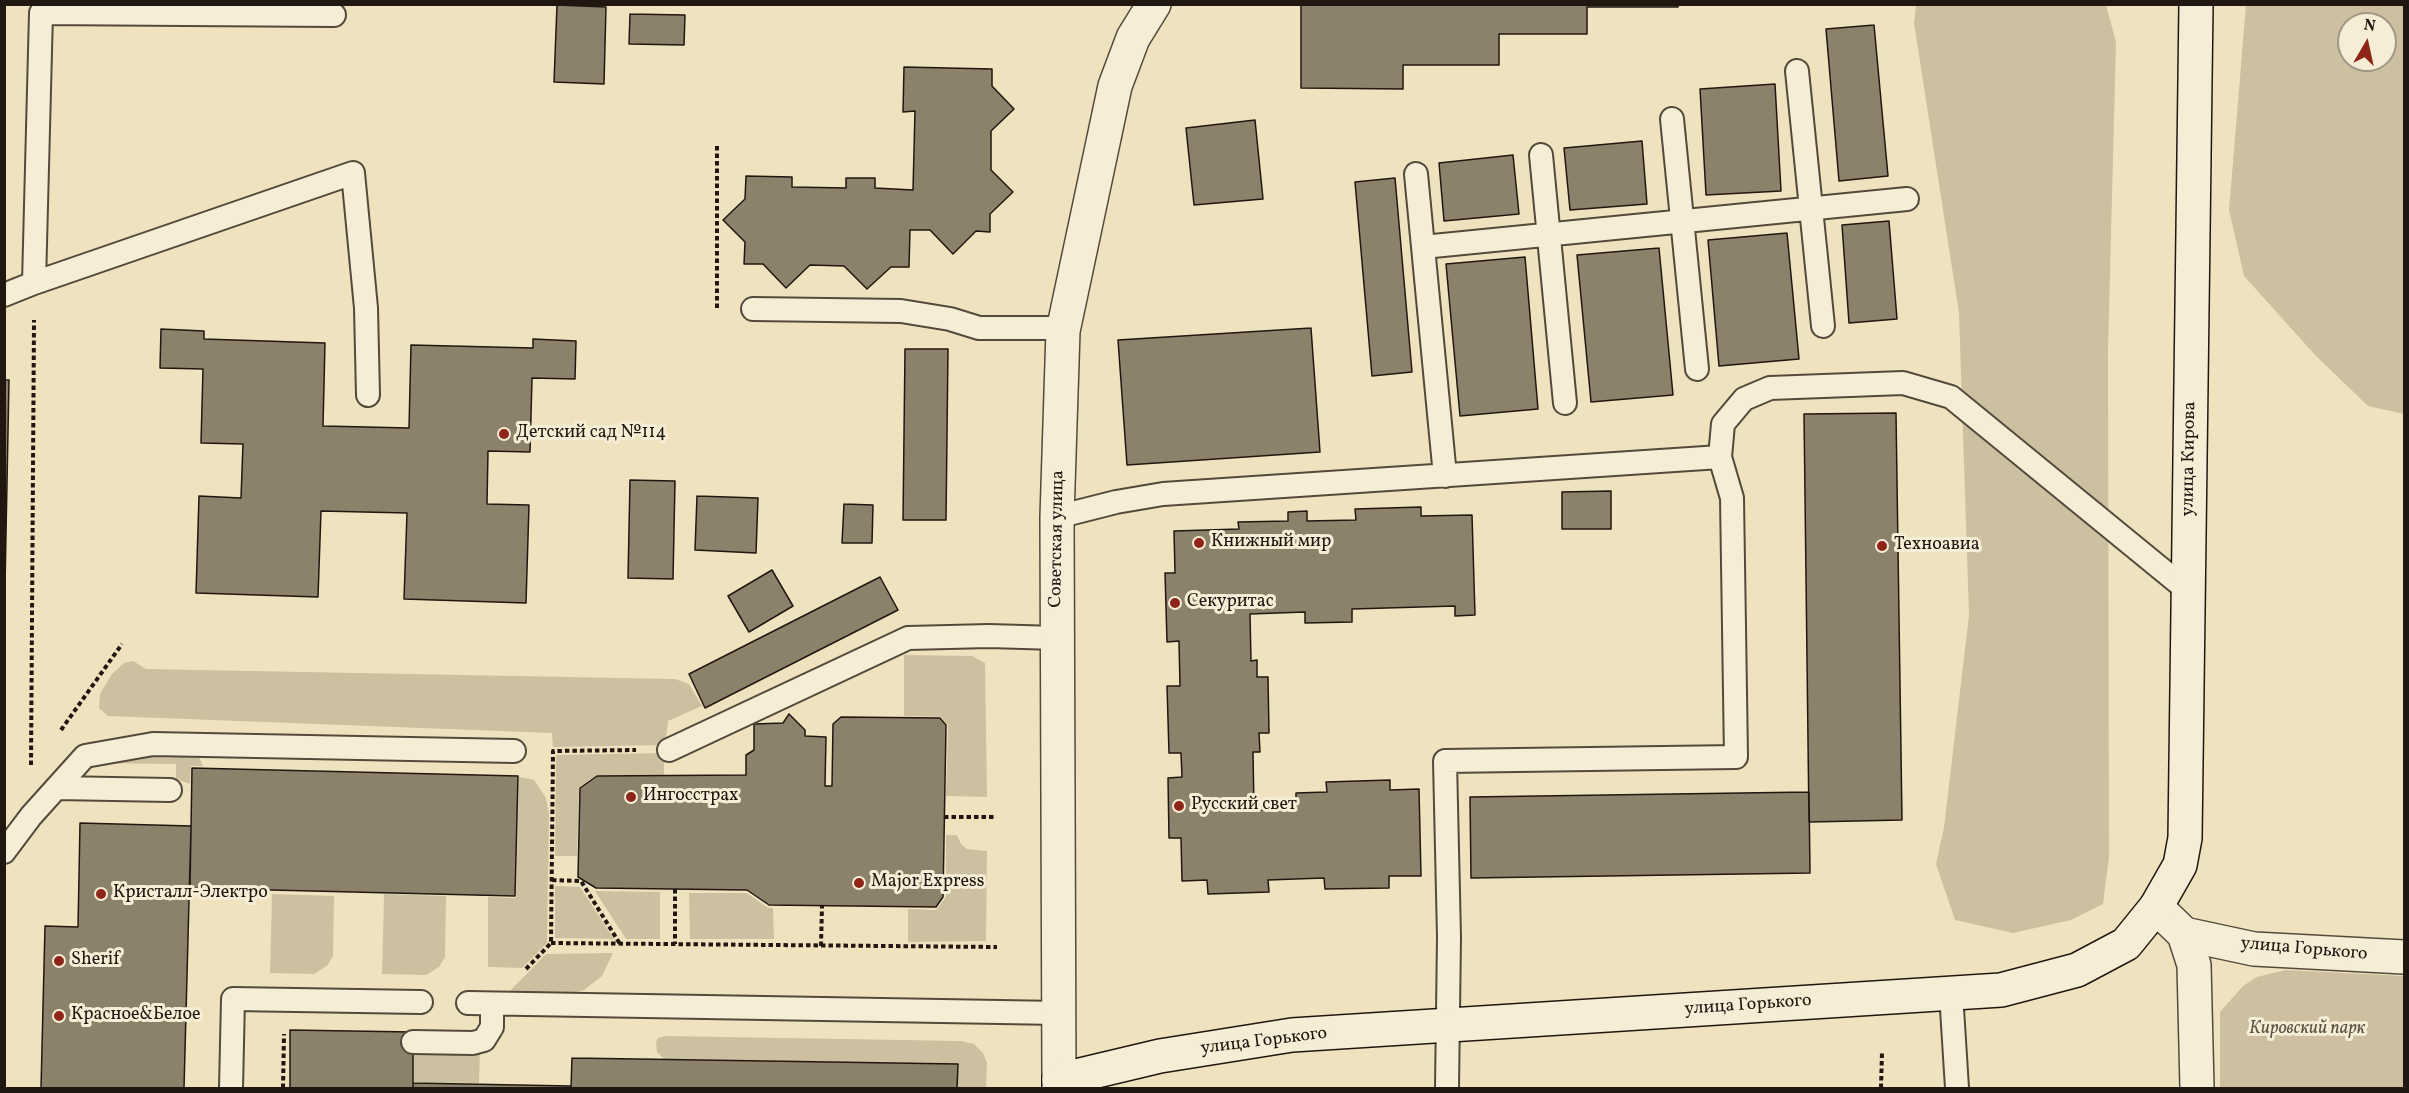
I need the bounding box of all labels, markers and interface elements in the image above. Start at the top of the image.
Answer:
north arrow [2337,12,2397,72]
text: N [2362,14,2377,38]
street label: улица Кирова [2178,401,2202,517]
place label: Детский сад №114 [516,423,666,445]
marker: Детский сад №114 [497,427,511,441]
street label: Советская улица [1046,470,1070,608]
place label: Книжный мир [1211,532,1331,554]
place label: Техноавиа [1894,535,1980,557]
marker: Книжный мир [1192,536,1206,550]
marker: Техноавиа [1875,539,1889,553]
place label: Секуритас [1187,592,1274,614]
marker: Секуритас [1168,596,1182,610]
place label: Ингосстрах [643,786,738,808]
marker: Ингосстрах [624,790,638,804]
place label: Русский свет [1191,795,1297,817]
marker: Русский свет [1172,799,1186,813]
place label: Major Express [871,872,985,894]
marker: Major Express [852,876,866,890]
place label: Кристалл-Электро [113,883,268,905]
marker: Кристалл-Электро [94,887,108,901]
street label: улица Горького [2240,934,2368,966]
place label: Sherif [71,950,119,972]
marker: Sherif [52,954,66,968]
street label: улица Горького [1684,991,1812,1021]
place label: Красное&Белое [71,1005,201,1027]
marker: Красное&Белое [52,1009,66,1023]
park label: Кировский парк [2249,1019,2365,1041]
street label: улица Горького [1199,1024,1329,1060]

